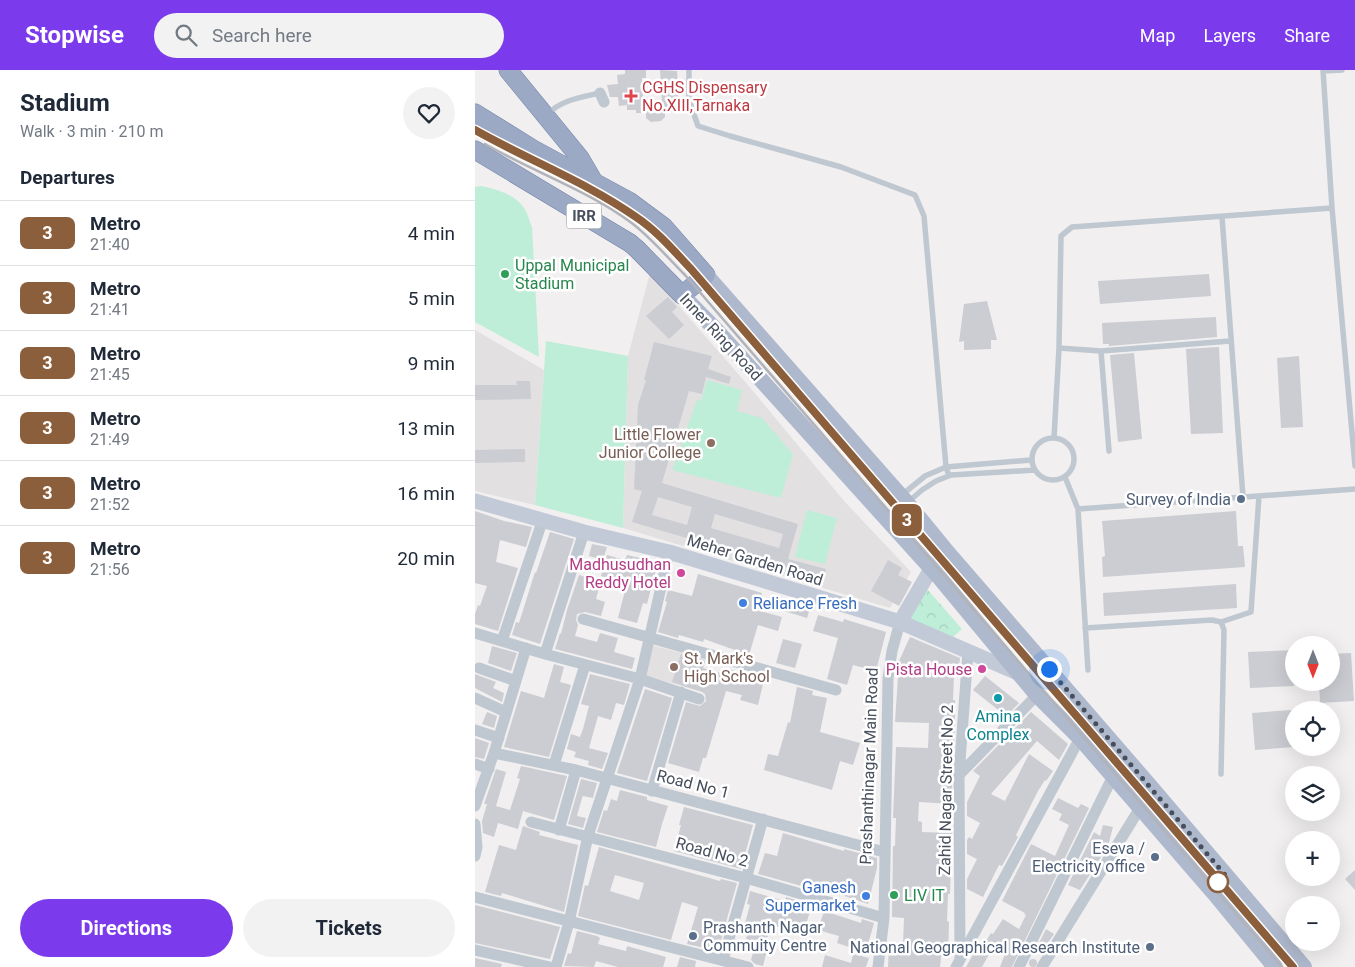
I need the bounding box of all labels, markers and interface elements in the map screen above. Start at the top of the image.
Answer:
search box [154,13,504,58]
text: Stopwise [25,21,124,49]
icon: search [172,21,200,49]
text: Search here [212,24,312,47]
text: Map [1140,25,1175,46]
text: Layers [1203,25,1256,46]
text: Share [1284,25,1330,46]
place label: CGHS Dispensary No.XIII,Tarnaka [642,78,768,115]
button: heart [403,87,455,139]
text: Stadium [20,89,110,117]
marker: CGHS Dispensary No.XIII,Tarnaka [624,89,638,103]
text: Walk · 3 min · 210 m [20,122,164,141]
text: Departures [20,166,115,189]
road number: IRR [567,204,601,228]
text: Metro [90,212,141,235]
text: 3 [42,222,53,243]
text: 4 min [408,222,455,245]
text: 21:40 [90,235,130,254]
place label: Uppal Municipal Stadium [515,256,629,293]
marker: Uppal Municipal Stadium [499,268,511,280]
text: Metro [90,277,141,300]
text: 3 [42,287,53,308]
text: 5 min [408,287,455,310]
street label: Inner Ring Road [676,290,766,384]
text: 21:41 [90,300,130,319]
text: Metro [90,342,141,365]
text: 3 [42,352,53,373]
text: 9 min [408,352,455,375]
text: 21:45 [90,365,130,384]
text: Metro [90,407,141,430]
text: 3 [42,417,53,438]
text: 13 min [397,417,455,440]
place label: Little Flower Junior College [599,425,702,462]
text: 21:49 [90,430,130,449]
marker: Little Flower Junior College [705,437,717,449]
text: Metro [90,472,141,495]
text: 3 [42,482,53,503]
text: 16 min [397,482,455,505]
place label: Survey of India [1126,490,1231,509]
marker: Survey of India [1235,493,1247,505]
text: 21:52 [90,495,130,514]
line badge: 3 [891,504,923,536]
text: 3 [902,509,912,530]
street label: Meher Garden Road [685,530,825,590]
text: Metro [90,537,141,560]
text: 3 [42,547,53,568]
text: 20 min [397,547,455,570]
place label: Madhusudhan Reddy Hotel [569,555,671,592]
text: 21:56 [90,560,130,579]
marker: Madhusudhan Reddy Hotel [675,567,687,579]
place label: Reliance Fresh [753,594,857,613]
marker: Reliance Fresh [737,597,749,609]
north arrow [1285,636,1340,691]
map controls [1285,636,1340,951]
place label: St. Mark's High School [684,649,770,686]
your location [1037,657,1062,682]
place label: Pista House [886,660,972,679]
marker: St. Mark's High School [668,661,680,673]
marker: Pista House [976,663,988,675]
street label: Prashanthinagar Main Road [856,667,882,865]
marker: Amina Complex [992,692,1004,704]
button: locate [1285,701,1340,756]
street label: Zahid Nagar Street No 2 [935,704,957,876]
place label: Amina Complex [967,707,1029,744]
street label: Road No 1 [655,766,731,802]
button: layers [1285,766,1340,821]
button: + [1285,831,1340,886]
street label: Road No 2 [674,833,750,871]
place label: Eseva / Electricity office [1032,839,1145,876]
marker: Eseva / Electricity office [1149,851,1161,863]
unlabelled marker [1207,871,1229,893]
place label: Ganesh Supermarket [765,878,856,915]
place label: LIV IT [904,886,945,905]
marker: LIV IT [888,889,900,901]
marker: Ganesh Supermarket [860,890,872,902]
button: − [1285,896,1340,951]
button: Directions [20,899,233,957]
button: Tickets [243,899,455,957]
place label: Prashanth Nagar Commuity Centre [703,918,827,955]
marker: Prashanth Nagar Commuity Centre [687,930,699,942]
place label: National Geographical Research Institute [850,938,1140,957]
marker: National Geographical Research Institute [1144,941,1156,953]

